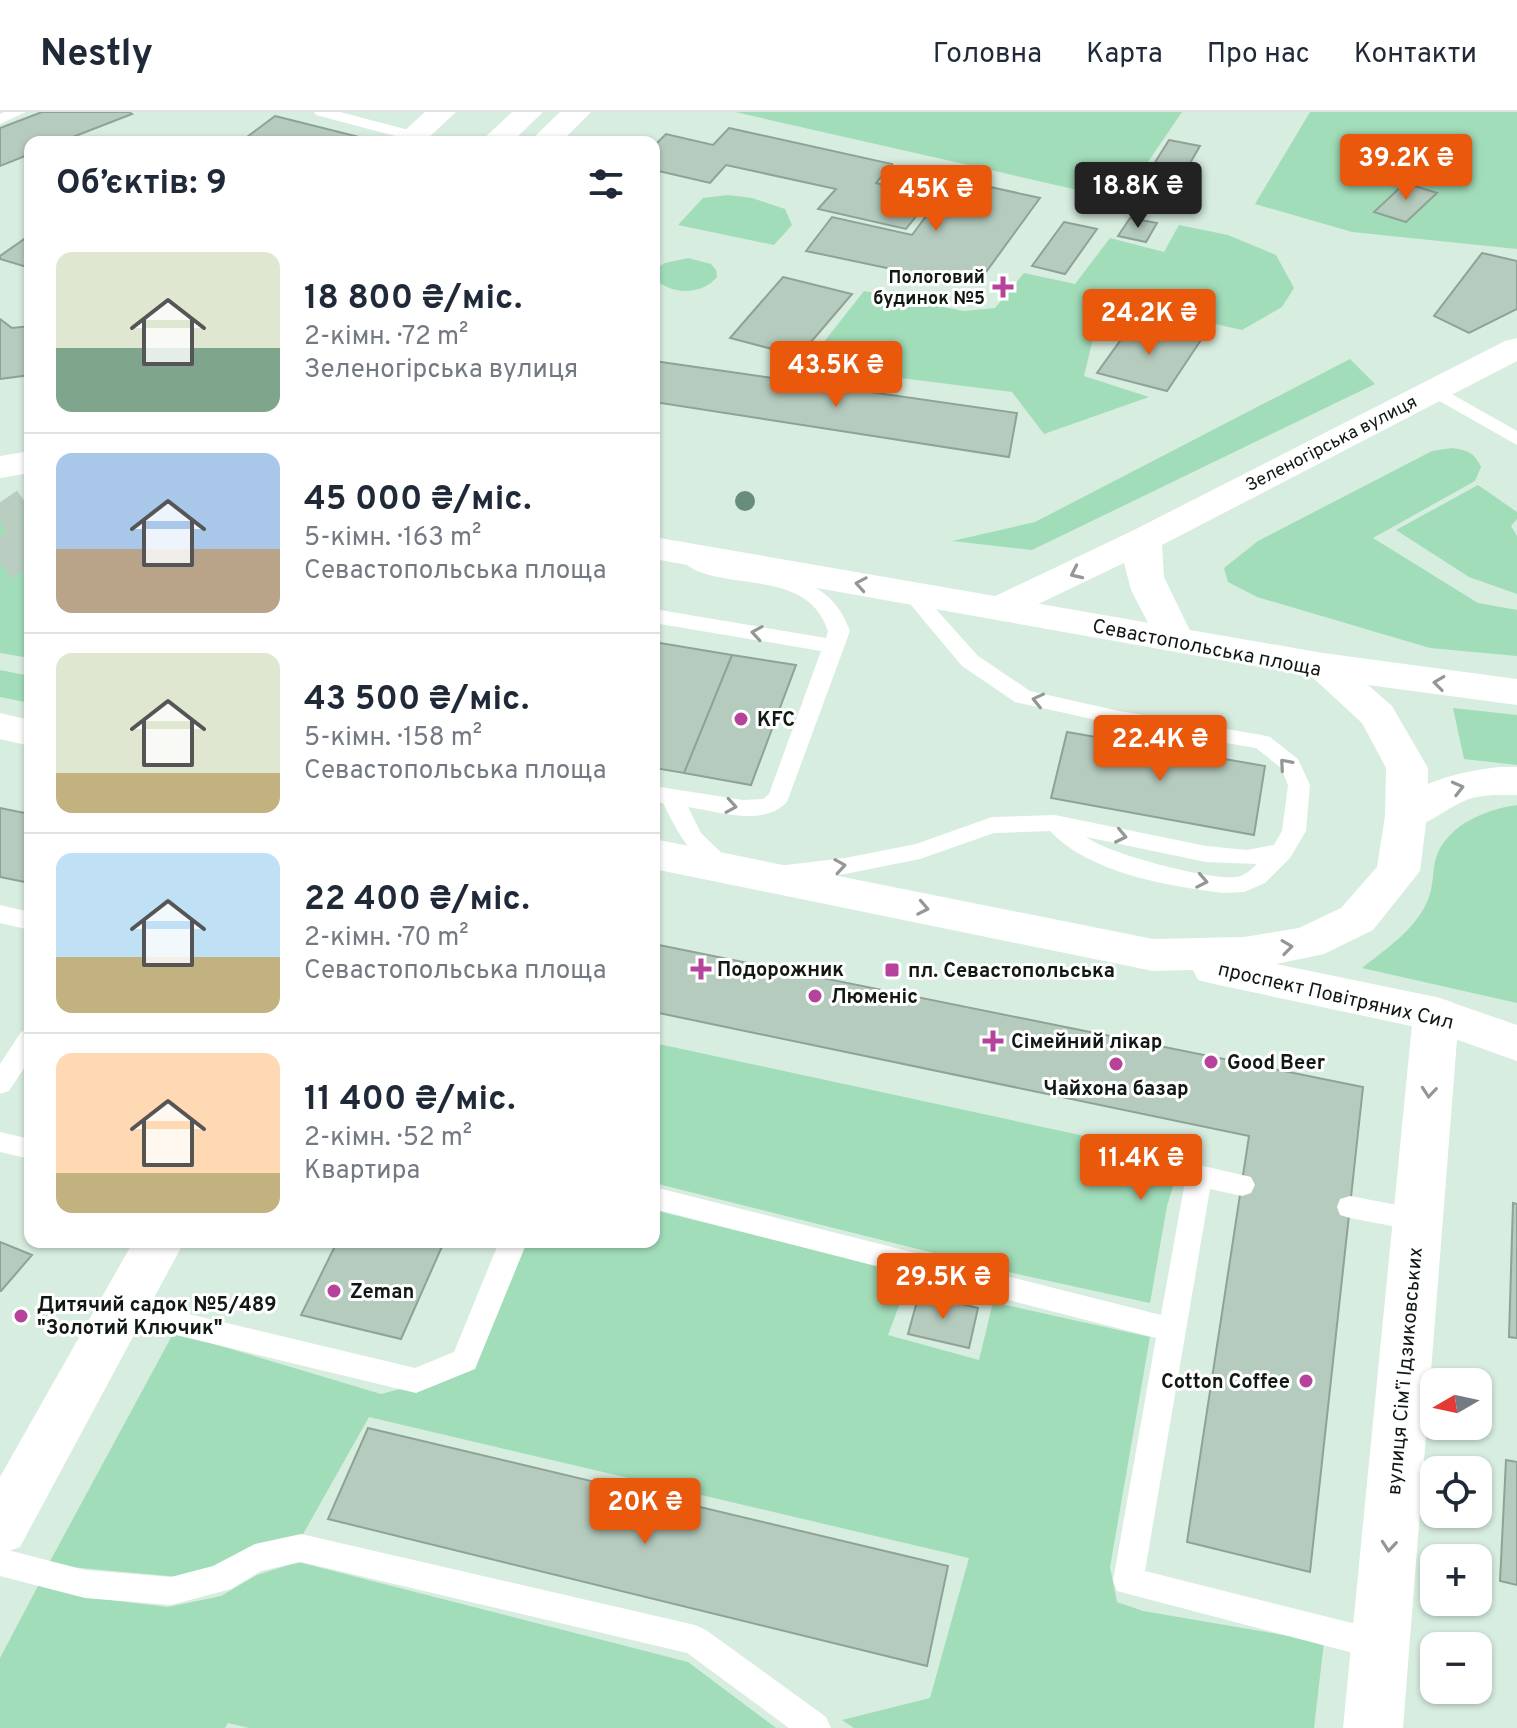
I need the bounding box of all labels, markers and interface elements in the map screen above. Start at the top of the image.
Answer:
text: Nestly [40,31,153,80]
text: Головна [933,37,1042,73]
text: Карта [1086,37,1163,73]
text: Про нас [1207,37,1310,73]
text: Контакти [1354,37,1477,73]
pin: 39.2K ₴ [1332,134,1480,202]
text: 39.2K ₴ [1358,143,1454,176]
icon: filters [584,162,628,206]
pin: 18.8K ₴ [1064,162,1212,230]
text: Об’єктів: 9 [56,163,227,206]
pin: 45K ₴ [880,165,992,233]
text: 18.8K ₴ [1093,171,1183,204]
text: 45K ₴ [899,174,973,207]
place label: Пологовий будинок №5 [873,267,985,311]
marker: Пологовий будинок №5 [992,276,1014,298]
text: 18 800 ₴/міс. [304,278,522,321]
icon: home [120,284,216,380]
pin: 24.2K ₴ [1075,289,1223,357]
text: 24.2K ₴ [1101,298,1197,331]
text: 2-кімн. · 72 m² [304,321,468,354]
pin: 43.5K ₴ [762,341,910,409]
text: 43.5K ₴ [788,350,884,383]
text: Зеленогірська вулиця [304,354,578,387]
street label: Зеленогірська вулиця [1242,391,1421,498]
text: 45 000 ₴/міс. [304,479,532,522]
icon: home [120,485,216,581]
text: 5-кімн. · 163 m² [304,522,481,555]
text: Севастопольська площа [304,555,606,588]
one-way arrow [1069,563,1084,579]
one-way arrow [854,576,868,593]
street label: Севастопольська площа [1090,614,1323,684]
one-way arrow [750,626,764,643]
one-way arrow [1433,675,1446,692]
text: 43 500 ₴/міс. [304,679,529,722]
icon: home [120,685,216,781]
one-way arrow [1032,692,1046,709]
place label: KFC [757,708,795,734]
marker: KFC [732,710,750,728]
pin: 22.4K ₴ [1086,715,1234,783]
text: 5-кімн. · 158 m² [304,722,482,755]
text: 22.4K ₴ [1112,724,1208,757]
text: Севастопольська площа [304,755,606,788]
one-way arrow [1280,758,1295,773]
one-way arrow [1451,780,1464,797]
one-way arrow [724,797,738,814]
one-way arrow [1114,827,1127,844]
one-way arrow [834,858,847,875]
one-way arrow [1195,871,1209,888]
text: 22 400 ₴/міс. [304,879,530,922]
icon: home [120,885,216,981]
one-way arrow [916,899,929,916]
text: 2-кімн. · 70 m² [304,922,469,955]
one-way arrow [1280,939,1293,956]
text: Севастопольська площа [304,955,606,988]
street label: проспект Повітряних Сил [1215,957,1456,1037]
place label: Подорожник [717,958,844,984]
place label: пл. Севастопольська [908,959,1115,985]
marker: Подорожник [692,960,710,978]
marker: пл. Севастопольська [883,961,901,979]
place label: Люменіс [831,985,918,1011]
marker: Люменіс [806,987,824,1005]
marker: Сімейний лікар [982,1030,1004,1052]
place label: Сімейний лікар [1011,1030,1162,1056]
place label: Good Beer [1227,1051,1326,1077]
marker: Good Beer [1202,1053,1220,1071]
marker: Чайхона базар [1107,1055,1125,1073]
place label: Чайхона базар [1043,1077,1189,1103]
text: 11 400 ₴/міс. [304,1079,515,1122]
icon: home [120,1085,216,1181]
one-way arrow [1421,1086,1438,1099]
text: 2-кімн. · 52 m² [304,1122,472,1155]
pin: 11.4K ₴ [1067,1134,1215,1202]
text: 11.4K ₴ [1098,1143,1184,1176]
text: Квартира [304,1155,420,1188]
street label: вулиця Сімʼї Ідзиковських [1382,1246,1430,1496]
pin: 29.5K ₴ [869,1253,1017,1321]
text: 29.5K ₴ [895,1262,991,1295]
place label: Zeman [350,1280,414,1306]
marker: Zeman [325,1282,343,1300]
place label: Дитячий садок №5/489 "Золотий Ключик" [37,1293,277,1342]
marker: Дитячий садок №5/489 "Золотий Ключик" [12,1307,30,1325]
north arrow [1420,1368,1492,1440]
map controls [1420,1368,1492,1704]
place label: Cotton Coffee [1161,1370,1290,1396]
marker: Cotton Coffee [1297,1372,1315,1390]
button: locate [1420,1456,1492,1528]
pin: 20K ₴ [589,1478,701,1546]
text: 20K ₴ [608,1487,682,1520]
one-way arrow [1380,1540,1397,1553]
button: + [1420,1544,1492,1616]
button: − [1420,1632,1492,1704]

